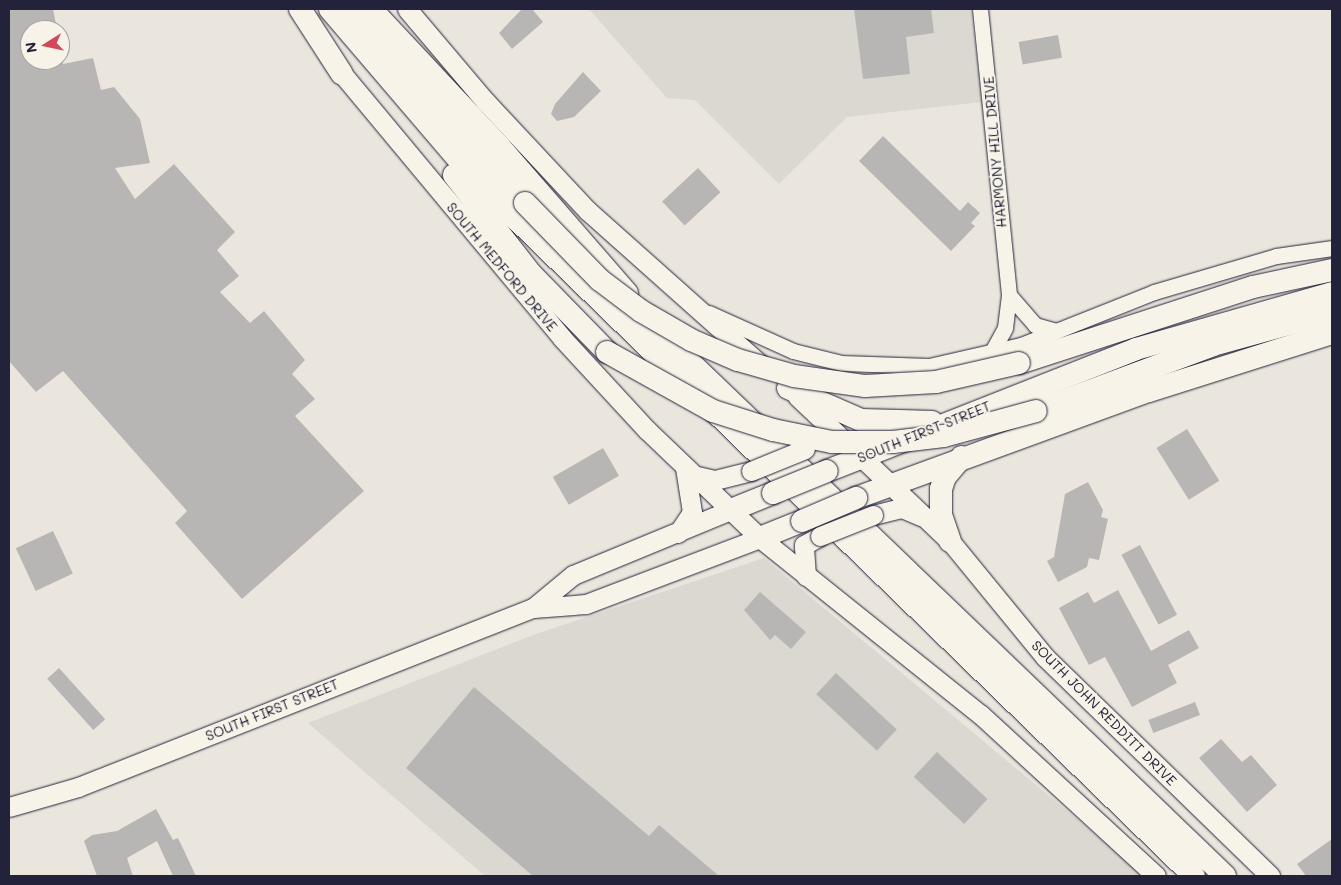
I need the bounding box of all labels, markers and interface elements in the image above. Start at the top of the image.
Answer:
north arrow [20,20,70,70]
text: N [20,41,41,54]
street label: HARMONY HILL DRIVE [980,76,1010,228]
street label: SOUTH MEDFORD DRIVE [443,199,561,335]
street label: SOUTH FIRST STREET [855,398,993,466]
street label: SOUTH JOHN REDDITT DRIVE [1028,637,1180,789]
street label: SOUTH FIRST STREET [203,676,341,744]

